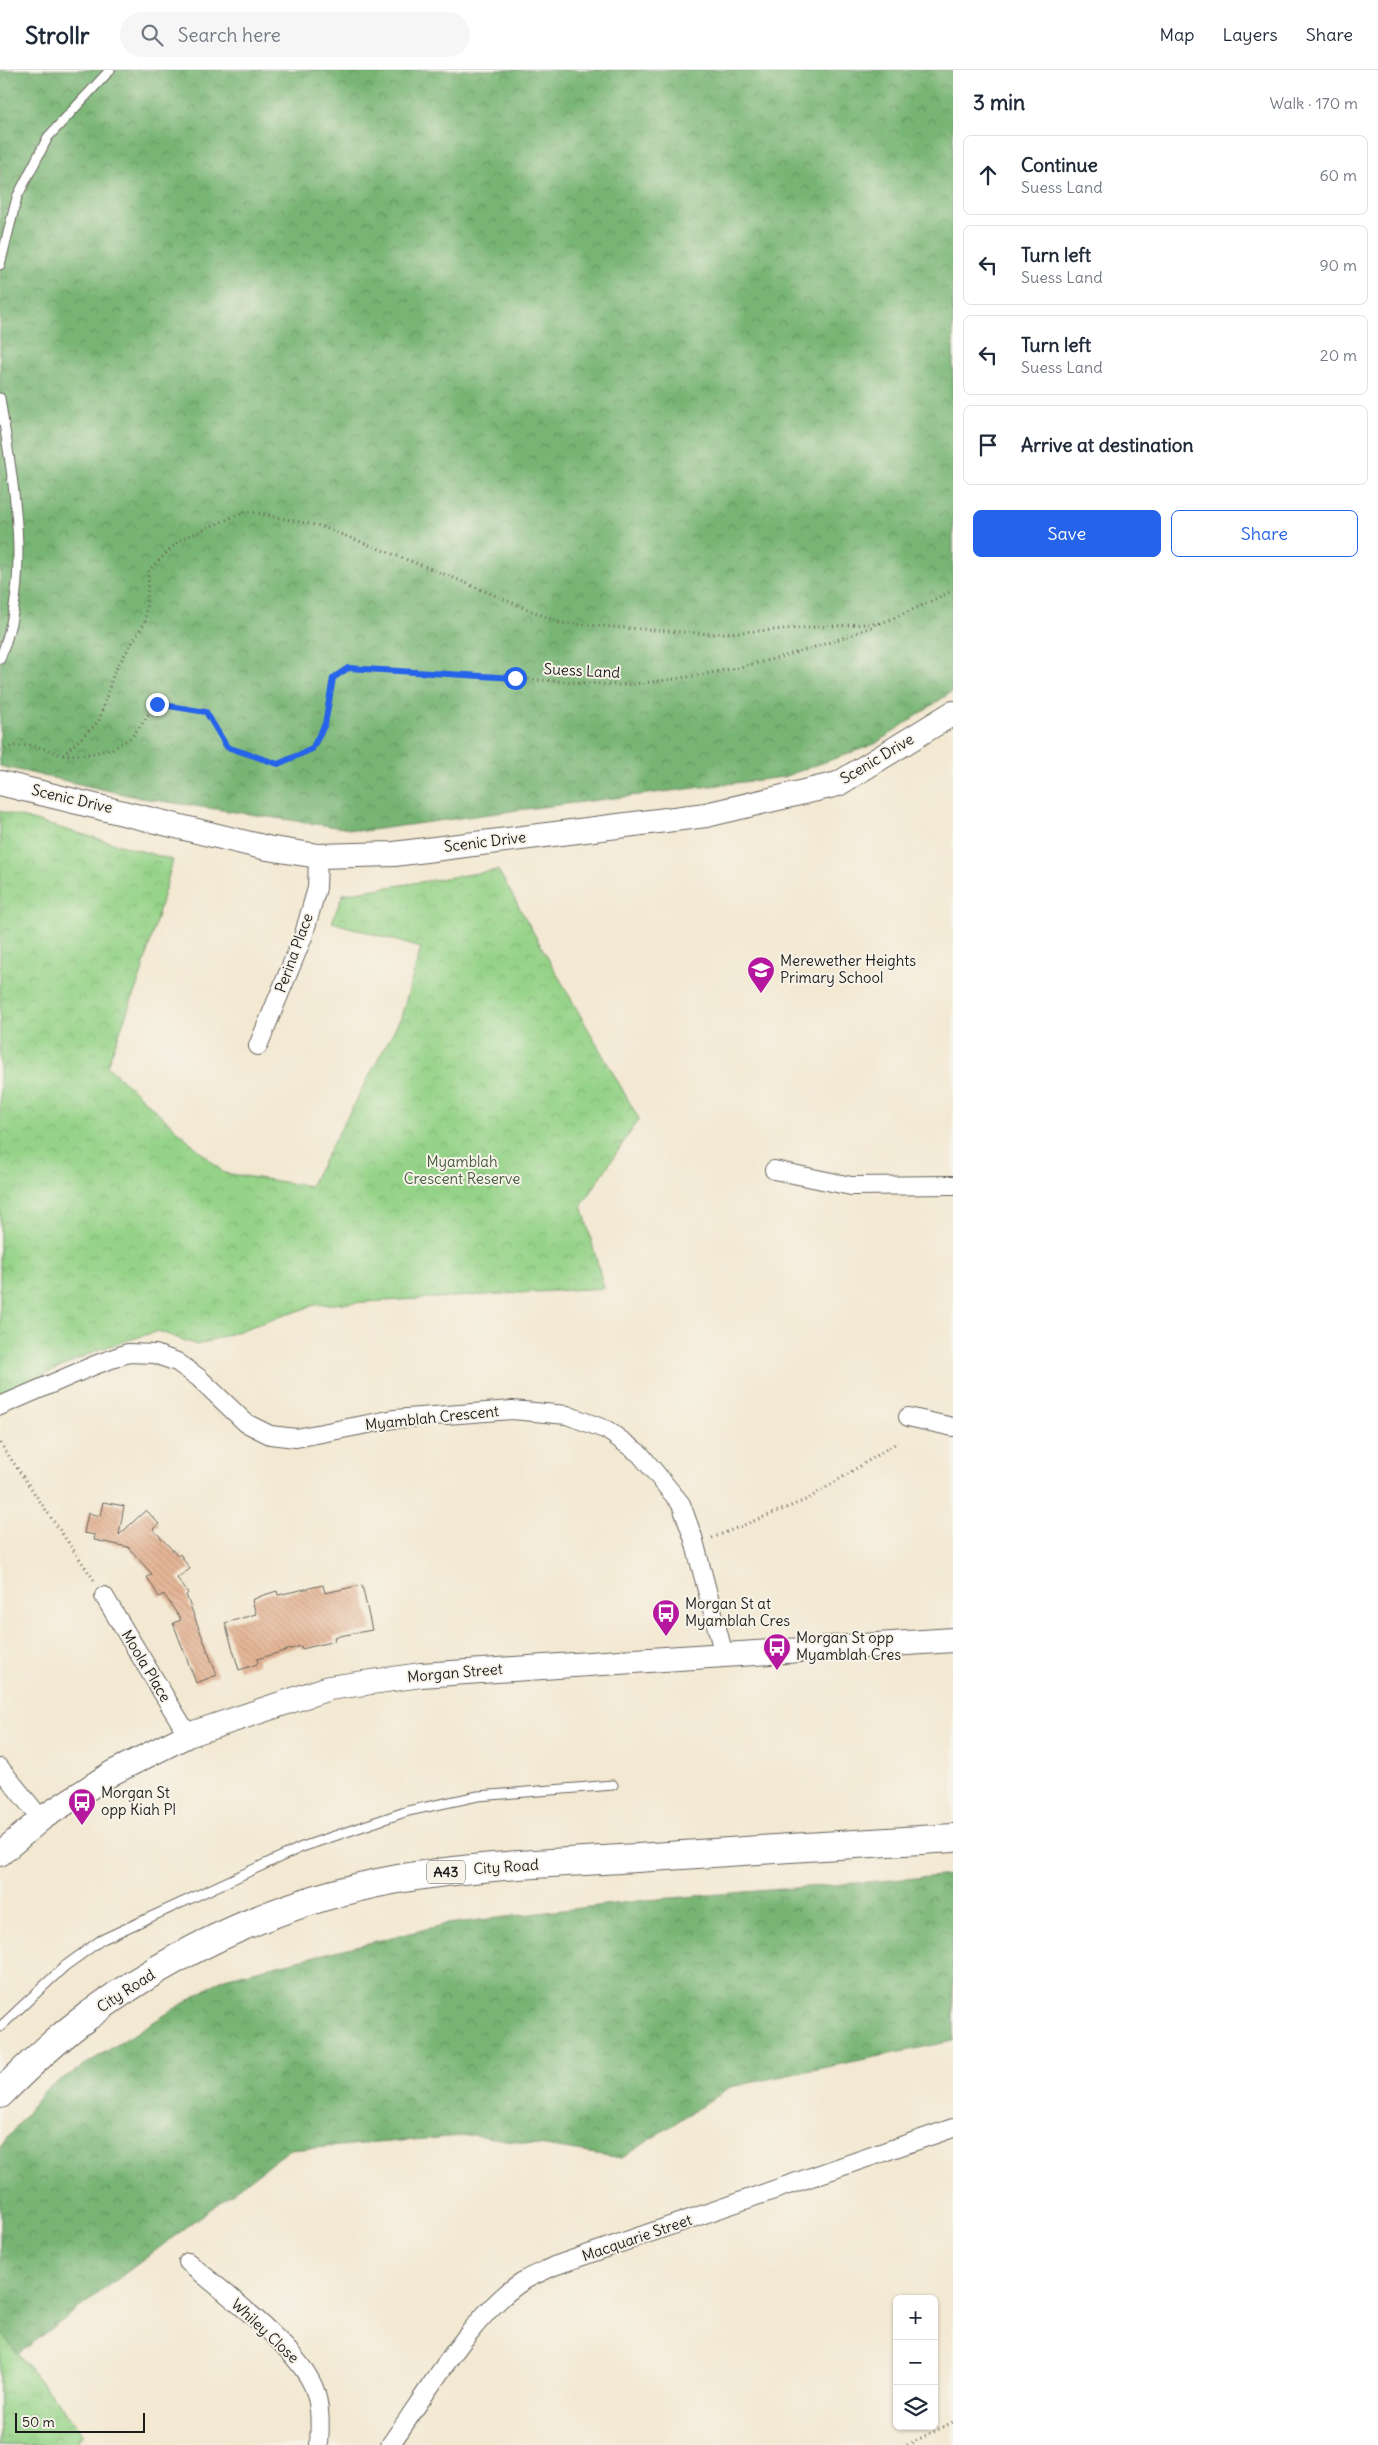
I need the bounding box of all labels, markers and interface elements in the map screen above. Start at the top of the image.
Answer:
search box [120,12,470,57]
text: Strollr [25,20,90,50]
icon: search [138,21,166,49]
text: Search here [178,23,281,47]
text: Map [1159,23,1194,46]
text: Layers [1222,23,1278,46]
text: Share [1306,23,1353,46]
text: 3 min [973,89,1025,116]
text: Walk · 170 m [1269,93,1358,113]
text: Continue [1021,153,1098,177]
icon: ahead [974,161,1002,189]
text: 60 m [1319,165,1357,185]
text: Suess Land [1021,177,1103,197]
text: Turn left [1021,243,1091,267]
icon: left [974,251,1002,279]
text: 90 m [1319,255,1357,275]
text: Suess Land [1021,267,1103,287]
text: Turn left [1021,333,1091,357]
icon: left [974,341,1002,369]
text: 20 m [1320,345,1357,365]
text: Suess Land [1021,357,1103,377]
icon: arrive [974,431,1002,459]
text: Arrive at destination [1021,433,1194,457]
button: Save [973,510,1161,557]
button: Share [1171,510,1358,557]
street label: Suess Land [543,659,621,682]
route start [504,667,527,690]
route end [146,693,169,716]
street label: Scenic Drive [836,729,917,788]
street label: Scenic Drive [30,780,114,817]
street label: Scenic Drive [443,827,527,856]
street label: Perina Place [270,911,317,995]
place label: Merewether Heights Primary School [780,951,916,987]
school or university icon: Merewether Heights Primary School [746,955,776,994]
park label: Myamblah Crescent Reserve [404,1152,520,1188]
street label: Myamblah Crescent [364,1401,500,1434]
place label: Morgan St at Myamblah Cres [685,1594,790,1630]
bus stop icon: Morgan St at Myamblah Cres [651,1598,681,1637]
street label: Moola Place [117,1626,175,1705]
place label: Morgan St opp Myamblah Cres [796,1628,901,1664]
bus stop icon: Morgan St opp Myamblah Cres [762,1632,792,1671]
street label: Morgan Street [406,1659,503,1686]
place label: Morgan St opp Kiah Pl [101,1783,176,1819]
bus stop icon: Morgan St opp Kiah Pl [67,1787,97,1826]
street label: City Road [473,1855,539,1878]
road number: A43 [427,1860,465,1884]
street label: City Road [93,1965,159,2016]
street label: Macquarie Street [579,2210,694,2265]
street label: Whiley Close [227,2294,303,2367]
map controls [893,2295,938,2430]
button: + [893,2295,938,2340]
button: − [893,2340,938,2385]
button: layers [893,2385,938,2430]
scale bar [15,2410,145,2433]
text: 50 m [22,2413,55,2431]

